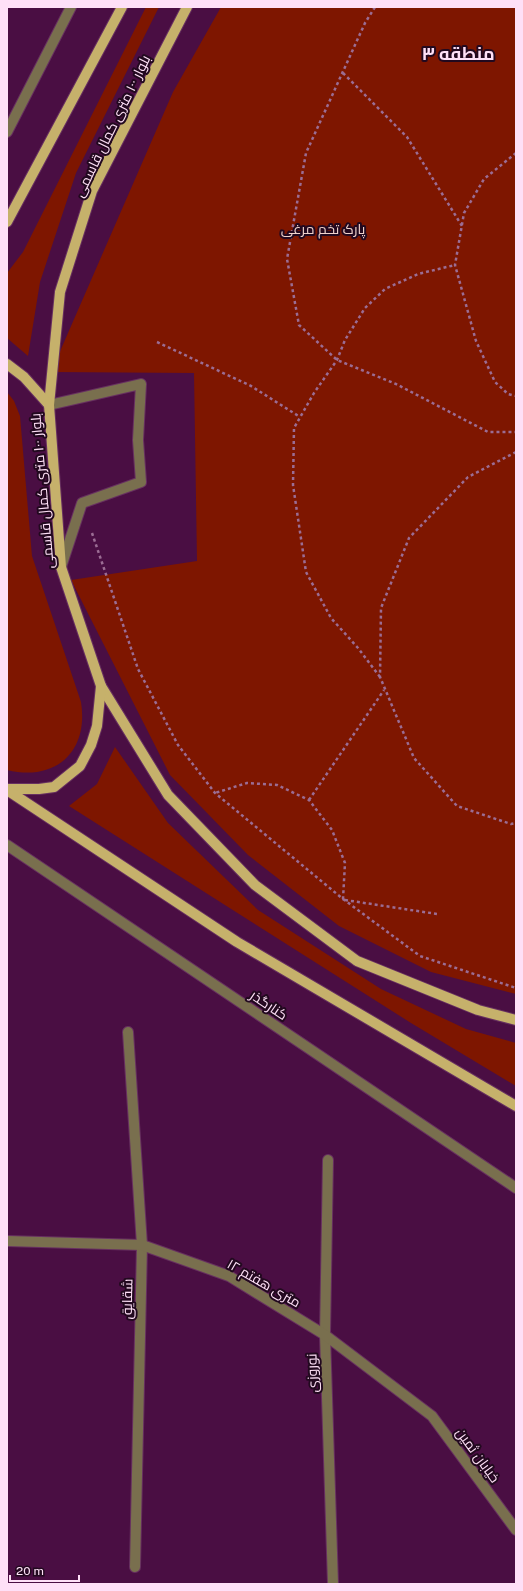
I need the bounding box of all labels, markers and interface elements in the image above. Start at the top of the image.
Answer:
district label: منطقه ۳ [421,43,495,64]
street label: بلوار ۱۰۰ متری کمال قاسمی [71,52,154,200]
park label: پارک تخم مرغی [281,221,366,239]
street label: بلوار ۱۰۰ متری کمال قاسمی [27,412,58,569]
street label: کنارگذر [247,986,291,1023]
street label: ۱۲ متری هفتم [224,1256,303,1312]
street label: شقایق [119,1278,136,1320]
street label: نوروزی [303,1353,321,1393]
street label: خیابان ثمین [453,1425,503,1485]
scale bar [10,1557,79,1583]
text: 20 m [16,1564,44,1578]

